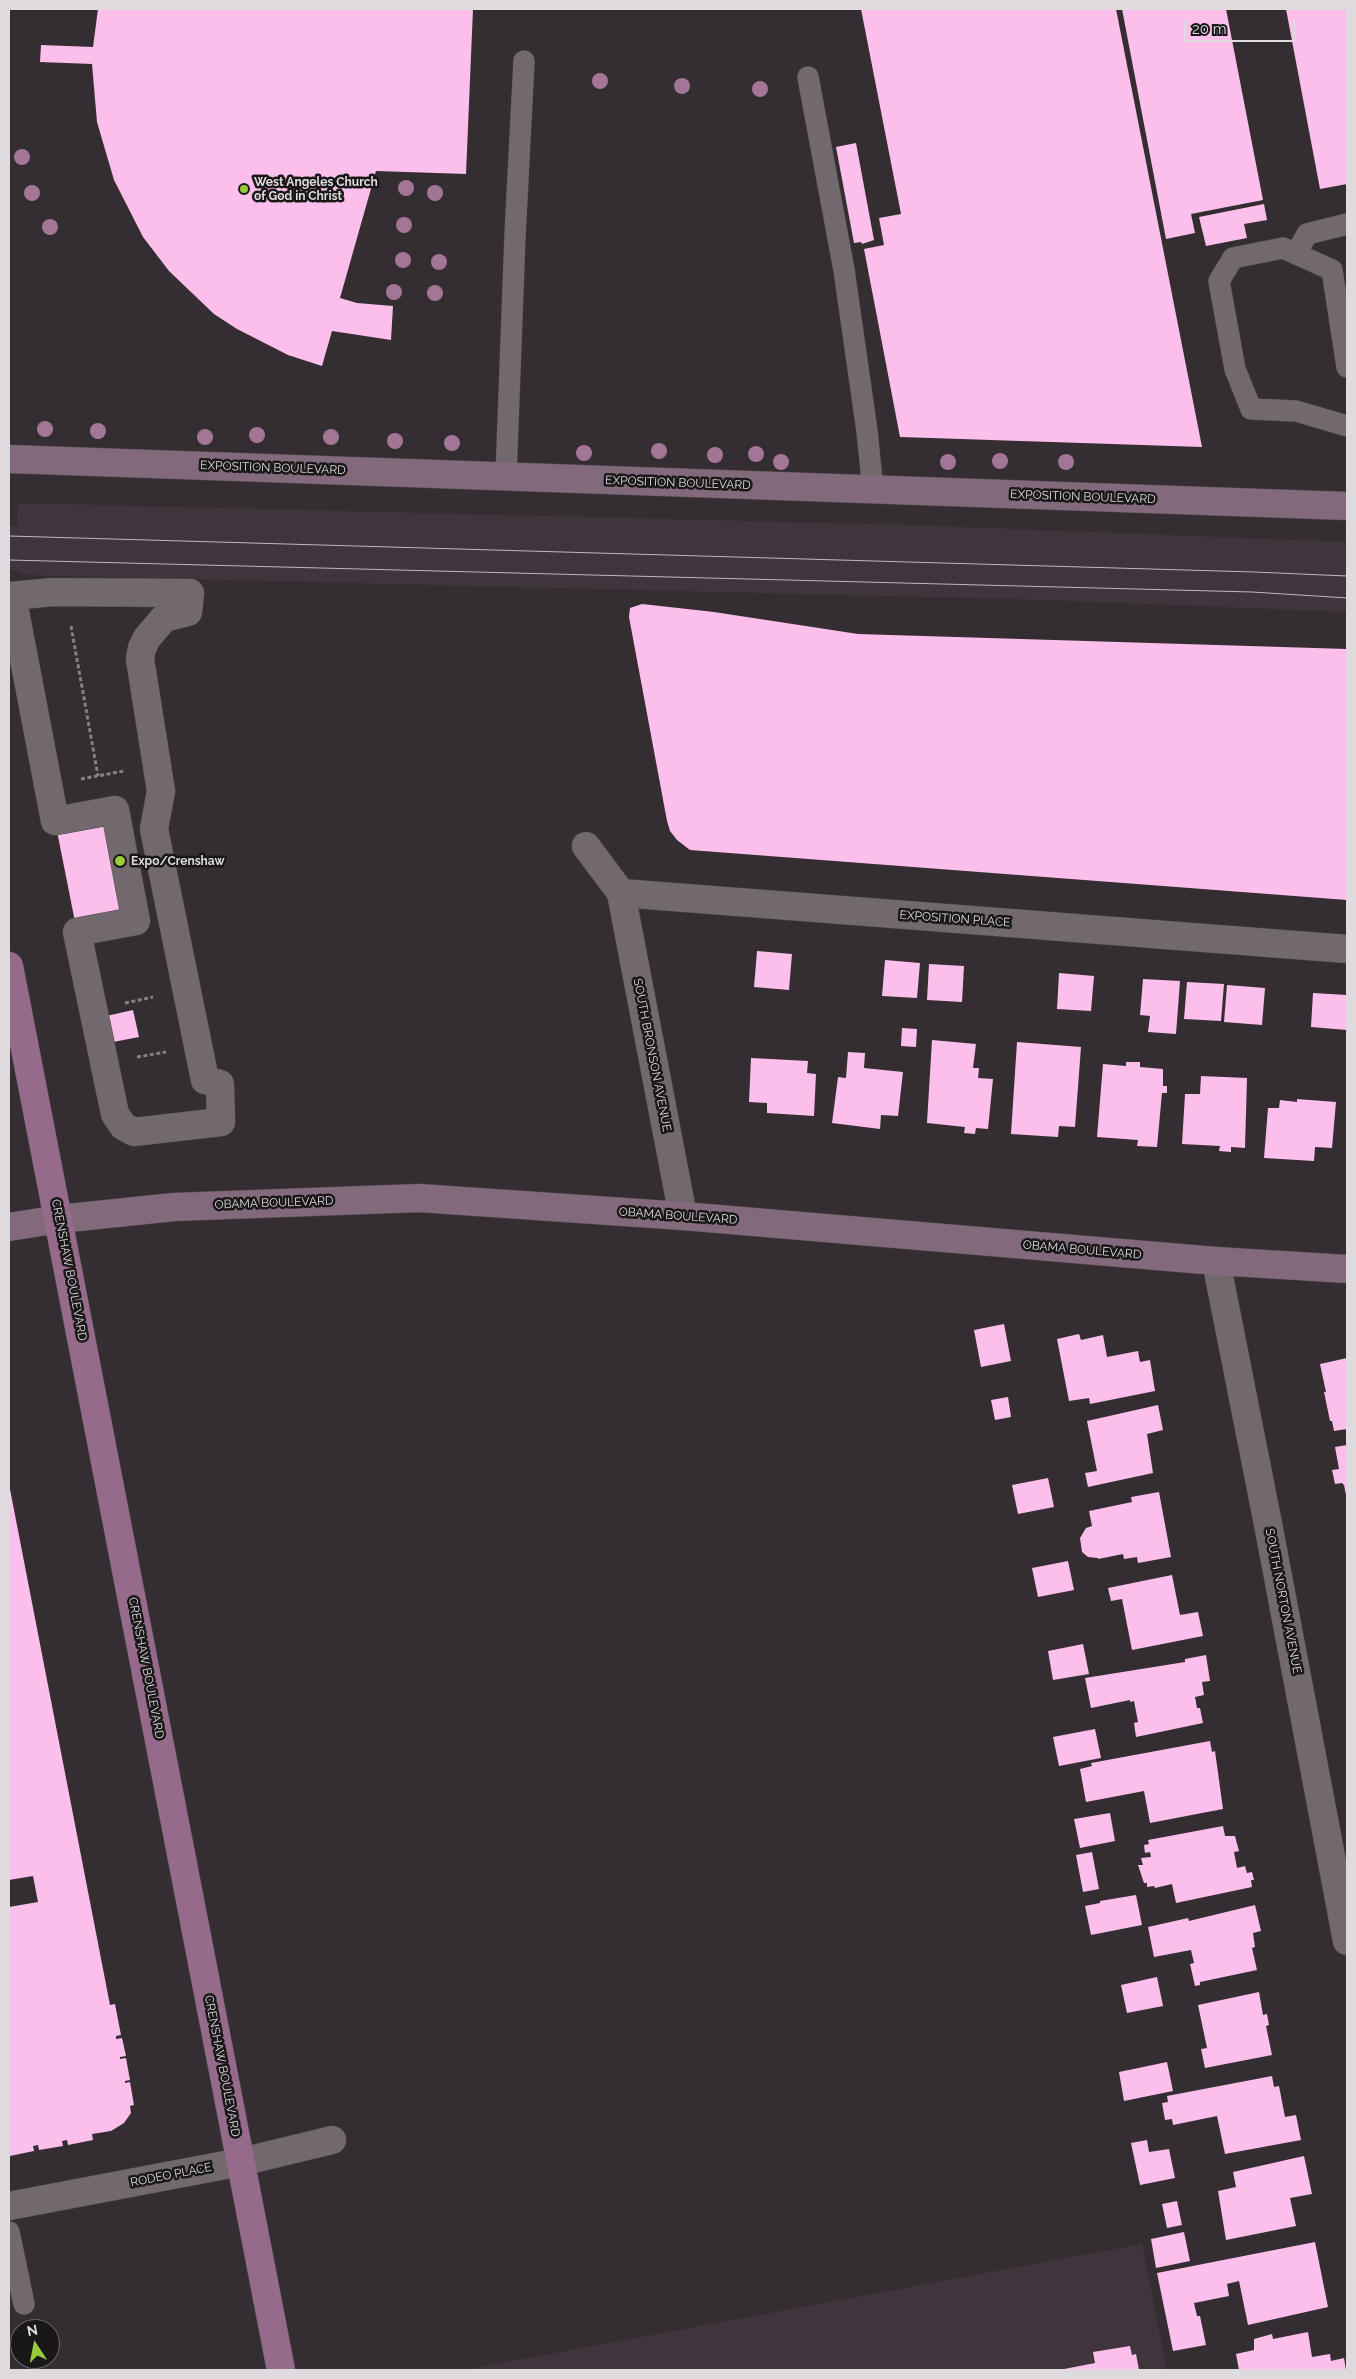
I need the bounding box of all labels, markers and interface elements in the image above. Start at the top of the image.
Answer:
scale bar [1186,10,1297,42]
text: 20 m [1192,20,1227,38]
place label: West Angeles Church of God in Christ [254,175,378,203]
marker: West Angeles Church of God in Christ [238,183,250,195]
street label: EXPOSITION BOULEVARD [200,458,346,478]
street label: EXPOSITION BOULEVARD [605,473,751,493]
street label: EXPOSITION BOULEVARD [1010,487,1156,507]
marker: Expo/Crenshaw [113,854,127,868]
place label: Expo/Crenshaw [131,854,225,868]
street label: EXPOSITION PLACE [899,908,1011,930]
street label: SOUTH BRONSON AVENUE [630,977,674,1133]
street label: OBAMA BOULEVARD [214,1194,334,1212]
street label: CRENSHAW BOULEVARD [48,1198,90,1342]
street label: OBAMA BOULEVARD [618,1205,738,1227]
street label: OBAMA BOULEVARD [1022,1238,1142,1262]
street label: SOUTH NORTON AVENUE [1262,1527,1304,1675]
street label: CRENSHAW BOULEVARD [125,1596,167,1740]
street label: CRENSHAW BOULEVARD [201,1994,243,2138]
street label: RODEO PLACE [129,2160,213,2190]
north arrow [10,2319,60,2369]
text: N [26,2321,39,2339]

